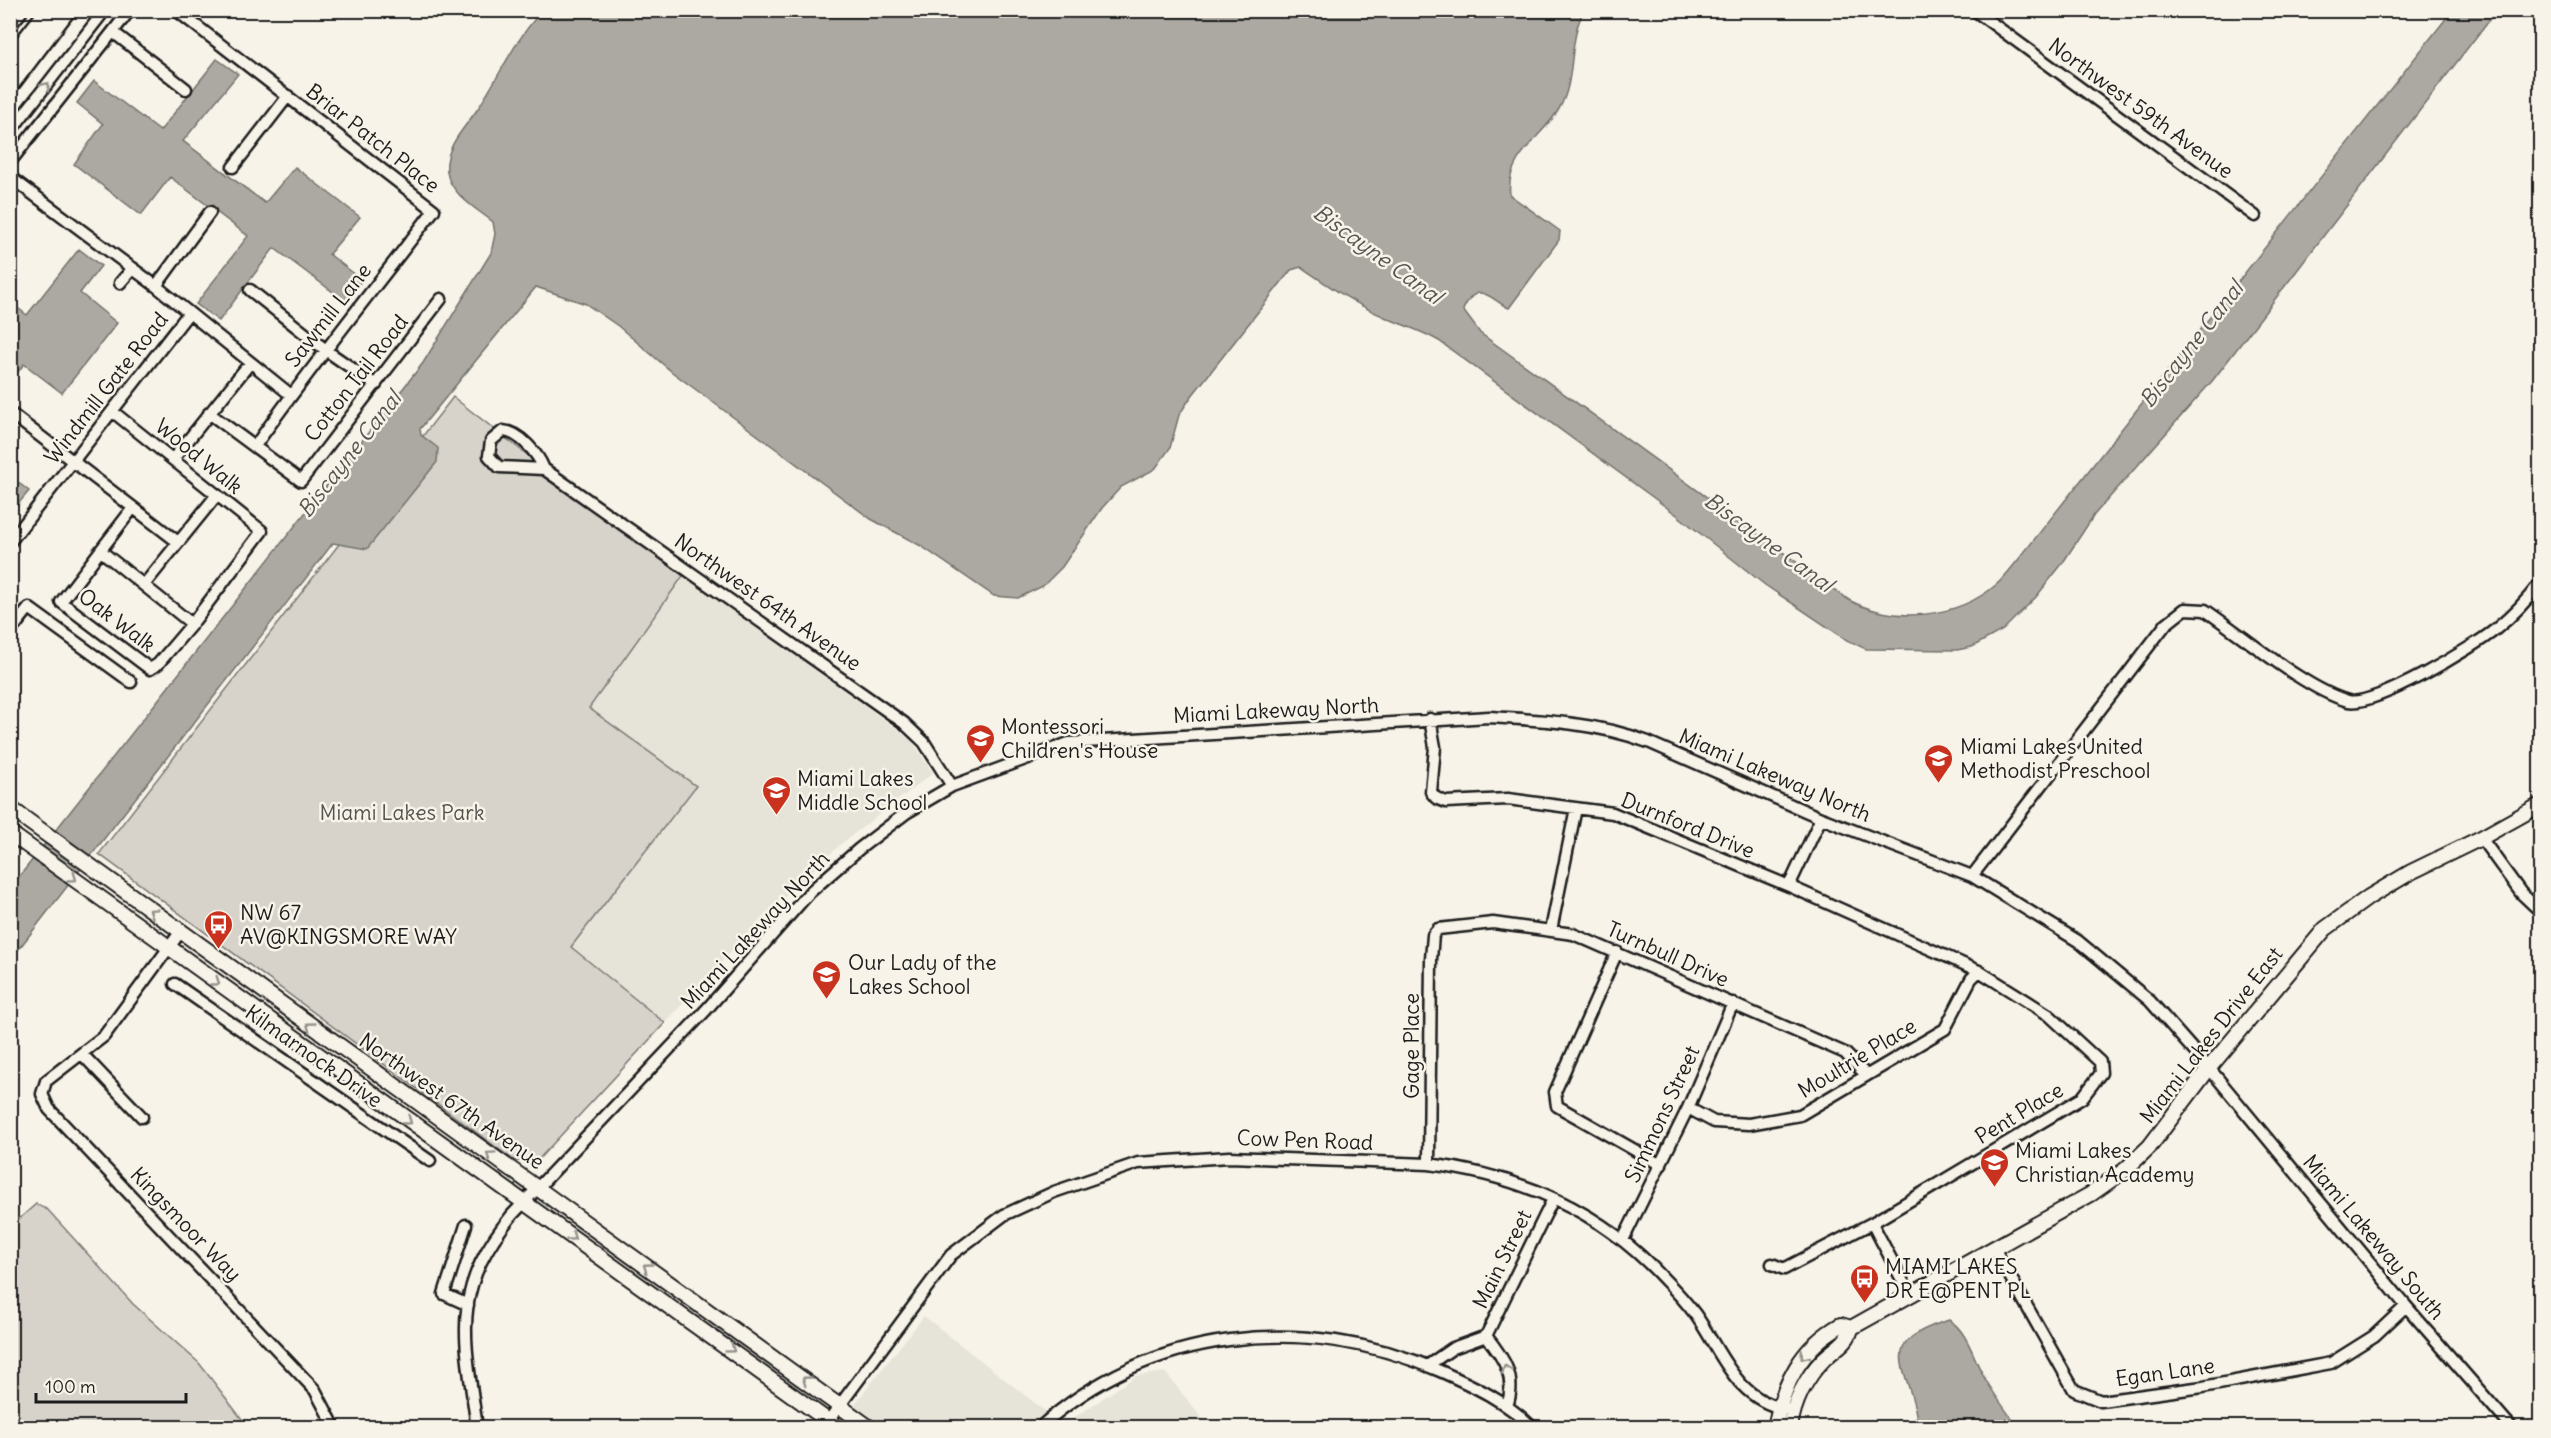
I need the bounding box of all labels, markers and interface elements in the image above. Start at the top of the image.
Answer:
street label: Northwest 59th Avenue [2043,32,2239,184]
street label: Briar Patch Place [301,77,445,199]
one-way arrow [39,81,50,92]
water label: Biscayne Canal [1308,198,1450,312]
street label: Sawmill Lane [279,258,377,372]
water label: Biscayne Canal [2133,273,2251,413]
street label: Windmill Gate Road [38,307,174,469]
street label: Cotton Tail Road [298,309,414,447]
water label: Biscayne Canal [291,383,409,523]
street label: Wood Walk [150,412,248,500]
water label: Biscayne Canal [1699,486,1841,600]
street label: Northwest 64th Avenue [669,527,867,677]
street label: Oak Walk [73,582,161,658]
street label: Miami Lakeway North [1172,691,1380,729]
place label: Montessori Children's House [1001,713,1158,764]
school or university icon: Montessori Children's House [964,722,996,764]
street label: Miami Lakeway North [1675,722,1875,828]
place label: Miami Lakes United Methodist Preschool [1960,733,2150,784]
school or university icon: Miami Lakes United Methodist Preschool [1923,742,1955,784]
place label: Miami Lakes Middle School [797,765,927,816]
school or university icon: Miami Lakes Middle School [760,774,792,816]
street label: Durnford Drive [1617,786,1759,864]
park label: Miami Lakes Park [320,799,484,826]
street label: Miami Lakeway North [675,845,835,1015]
one-way arrow [66,871,77,882]
place label: NW 67 AV@KINGSMORE WAY [240,899,457,950]
one-way arrow [149,908,160,919]
bus stop icon: NW 67 AV@KINGSMORE WAY [203,908,235,950]
street label: Turnbull Drive [1603,915,1733,993]
street label: Miami Lakes Drive East [2134,941,2288,1129]
place label: Our Lady of the Lakes School [848,949,997,1000]
school or university icon: Our Lady of the Lakes School [811,958,843,1000]
one-way arrow [210,975,221,986]
street label: Gage Place [1398,993,1425,1099]
street label: Kilmarnock Drive [240,999,388,1113]
street label: Moultrie Place [1793,1012,1921,1104]
one-way arrow [306,1022,317,1033]
street label: Northwest 67th Avenue [354,1027,550,1175]
street label: Simmons Street [1619,1041,1705,1187]
street label: Pent Place [1970,1076,2068,1150]
one-way arrow [402,1114,413,1125]
street label: Cow Pen Road [1236,1124,1374,1156]
place label: Miami Lakes Christian Academy [2015,1137,2194,1188]
school or university icon: Miami Lakes Christian Academy [1978,1146,2010,1188]
street label: Miami Lakeway South [2297,1149,2451,1325]
one-way arrow [486,1151,497,1162]
street label: Kingsmoor Way [125,1161,247,1287]
street label: Main Street [1466,1205,1538,1313]
one-way arrow [565,1229,576,1240]
place label: MIAMI LAKES DR E@PENT PL [1885,1253,2031,1304]
bus stop icon: MIAMI LAKES DR E@PENT PL [1848,1262,1880,1304]
one-way arrow [643,1263,654,1274]
one-way arrow [724,1342,735,1353]
one-way arrow [1801,1349,1812,1360]
street label: Egan Lane [2114,1352,2216,1392]
one-way arrow [1500,1364,1513,1375]
scale bar [36,1366,186,1404]
text: 100 m [45,1375,96,1398]
one-way arrow [802,1377,813,1388]

